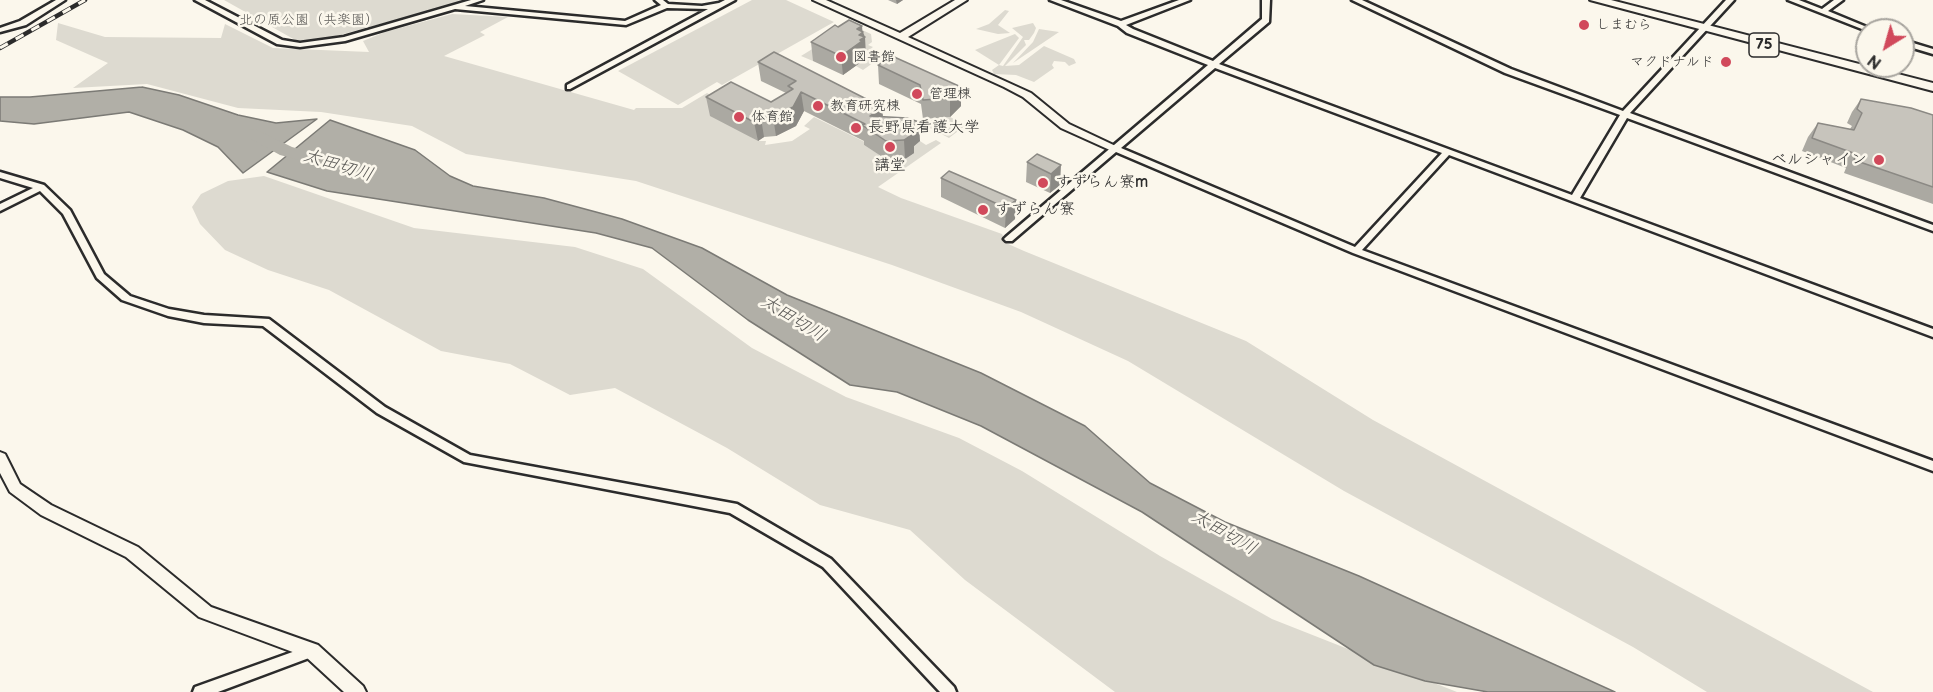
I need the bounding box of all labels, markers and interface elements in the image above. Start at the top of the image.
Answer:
park label: 北の原公園（共楽園） [239,12,379,28]
place label: しまむら [1596,17,1652,33]
marker: しまむら [1577,18,1591,32]
north arrow [1855,18,1915,78]
road number: 75 [1749,33,1779,57]
place label: 図書館 [853,49,895,65]
marker: 図書館 [834,50,848,64]
text: N [1865,50,1886,72]
place label: マクドナルド [1630,54,1714,70]
marker: マクドナルド [1719,55,1733,69]
place label: 管理棟 [929,86,971,102]
marker: 管理棟 [910,87,924,101]
place label: 教育研究棟 [830,98,900,114]
marker: 教育研究棟 [811,99,825,113]
place label: 体育館 [751,109,793,125]
marker: 体育館 [732,110,746,124]
place label: 長野県看護大学 [868,118,980,138]
marker: 長野県看護大学 [849,121,863,135]
marker: 講堂 [883,140,897,154]
water label: 太田切川 [300,145,376,187]
place label: ベルシャイン [1771,150,1867,170]
marker: ベルシャイン [1872,153,1886,167]
place label: 講堂 [874,156,906,176]
place label: すずらん寮m [1055,173,1148,193]
marker: すずらん寮m [1036,176,1050,190]
place label: すずらん寮 [995,200,1075,220]
marker: すずらん寮 [976,203,990,217]
water label: 太田切川 [757,291,829,347]
water label: 太田切川 [1187,506,1261,560]

